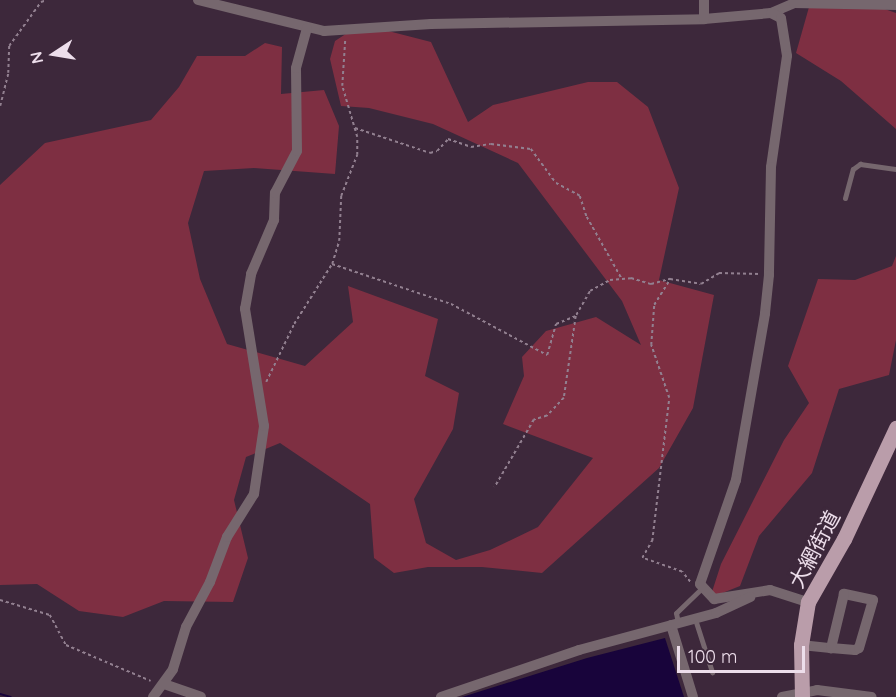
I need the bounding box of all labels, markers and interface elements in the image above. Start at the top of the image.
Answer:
north arrow [24,24,84,84]
text: N [25,50,47,66]
street label: 大網街道 [783,506,845,592]
scale bar [680,634,808,672]
text: 100 m [688,645,737,668]

